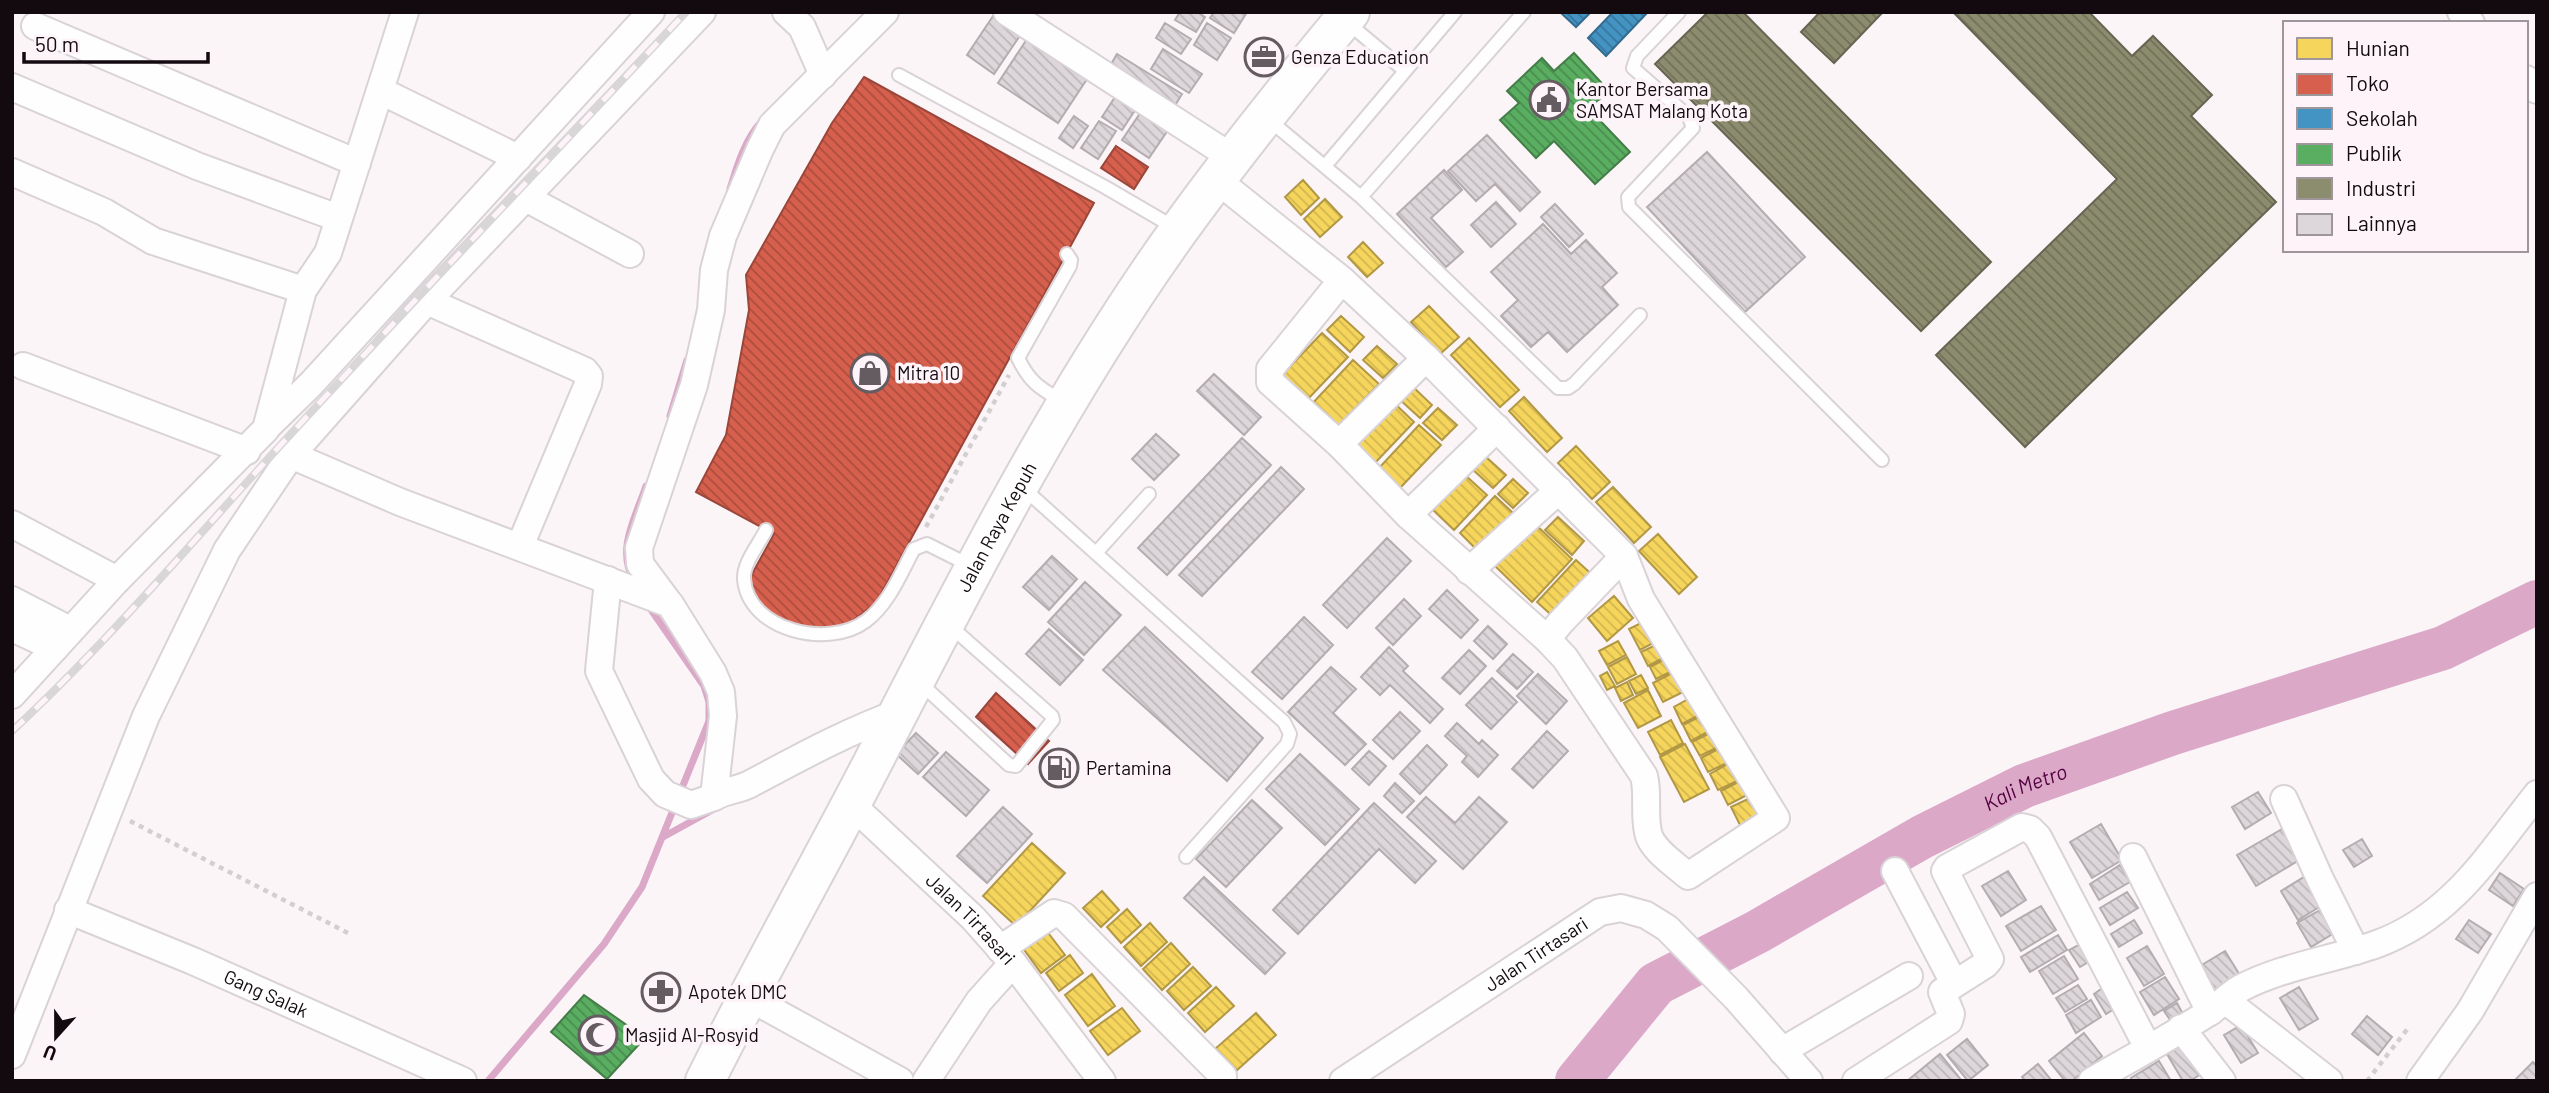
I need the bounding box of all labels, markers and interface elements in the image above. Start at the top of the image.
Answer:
scale bar [24,21,208,65]
legend [2283,21,2528,252]
text: 50 m [35,31,79,56]
text: Hunian [2346,35,2410,60]
office icon: Genza Education [1243,36,1285,78]
place label: Genza Education [1291,45,1429,68]
text: Toko [2346,70,2390,95]
place label: Kantor Bersama SAMSAT Malang Kota [1576,77,1748,122]
public building icon: Kantor Bersama SAMSAT Malang Kota [1528,79,1570,121]
text: Sekolah [2346,105,2418,130]
text: Publik [2346,140,2402,165]
text: Industri [2346,175,2416,200]
text: Lainnya [2346,210,2417,235]
shop icon: Mitra 10 [849,352,891,394]
place label: Mitra 10 [897,361,960,384]
street label: Jalan Raya Kepuh [951,458,1041,596]
fuel station icon: Pertamina [1038,747,1080,789]
place label: Pertamina [1086,756,1171,779]
water label: Kali Metro [1979,758,2070,815]
street label: Jalan Tirtasari [921,868,1021,969]
street label: Jalan Tirtasari [1480,911,1592,996]
street label: Gang Salak [221,964,312,1022]
pharmacy icon: Apotek DMC [640,971,682,1013]
place label: Apotek DMC [688,980,787,1003]
north arrow [21,1002,91,1072]
mosque icon: Masjid Al-Rosyid [577,1014,619,1056]
place label: Masjid Al-Rosyid [625,1023,759,1046]
text: U [40,1040,59,1066]

